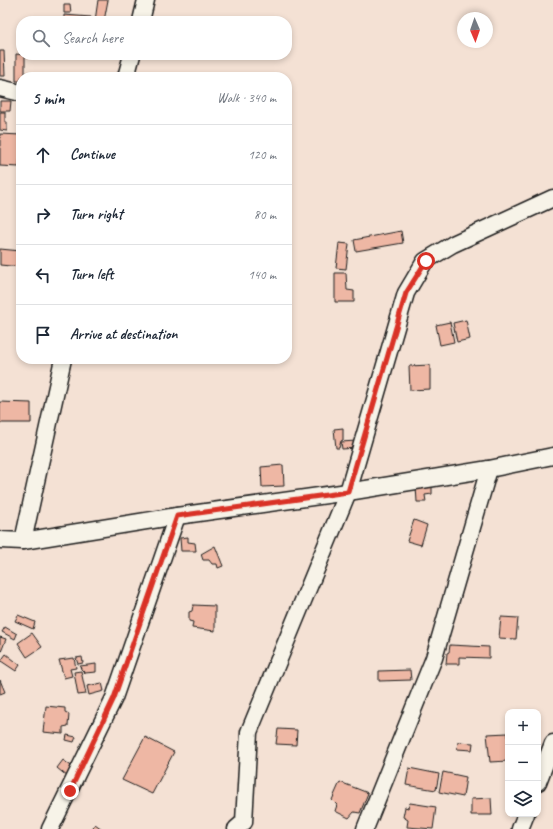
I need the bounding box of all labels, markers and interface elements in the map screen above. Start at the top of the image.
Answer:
north arrow [457,12,493,48]
search box [16,16,292,60]
icon: search [30,27,52,49]
text: Search here [62,29,123,48]
text: 5 min [32,88,64,109]
text: Walk · 340 m [217,90,276,106]
icon: ahead [32,144,54,166]
text: Continue [70,145,115,164]
text: 120 m [248,147,276,163]
icon: right [32,204,54,226]
text: Turn right [70,205,123,224]
text: 80 m [254,207,276,223]
route start [417,252,435,270]
icon: left [32,264,54,286]
text: Turn left [70,265,113,284]
text: 140 m [248,267,276,283]
icon: arrive [32,324,54,346]
text: Arrive at destination [70,325,177,344]
map controls [505,709,541,817]
button: + [505,709,541,745]
button: − [505,745,541,781]
button: layers [505,781,541,817]
route end [61,782,79,800]

